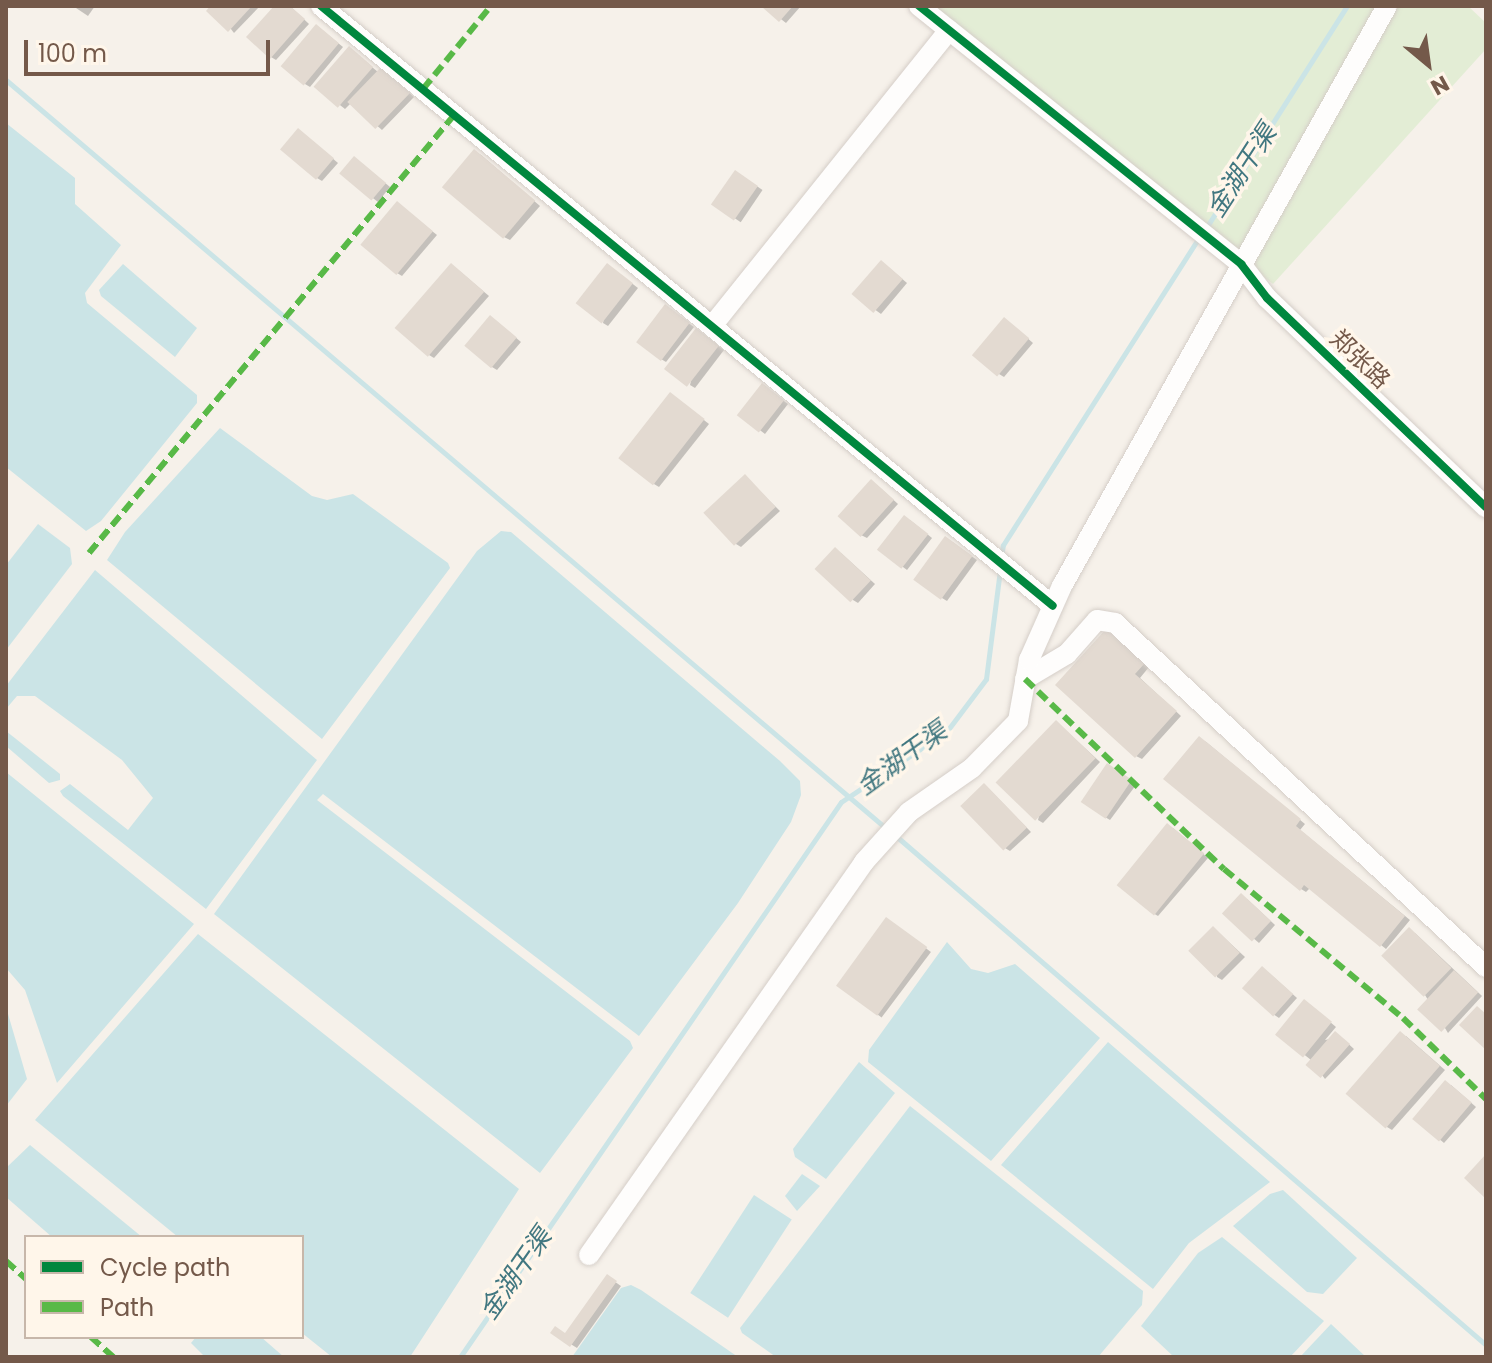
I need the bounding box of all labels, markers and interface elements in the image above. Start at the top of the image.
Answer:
scale bar [28,24,274,74]
north arrow [1388,24,1468,104]
text: 100 m [38,37,107,70]
text: N [1425,68,1455,103]
water label: 金湖干渠 [1201,119,1283,223]
street label: 郑张路 [1324,324,1396,394]
water label: 金湖干渠 [851,716,953,802]
water label: 金湖干渠 [473,1222,559,1326]
legend [24,1235,304,1339]
text: Cycle path [100,1251,230,1284]
text: Path [100,1291,154,1324]

